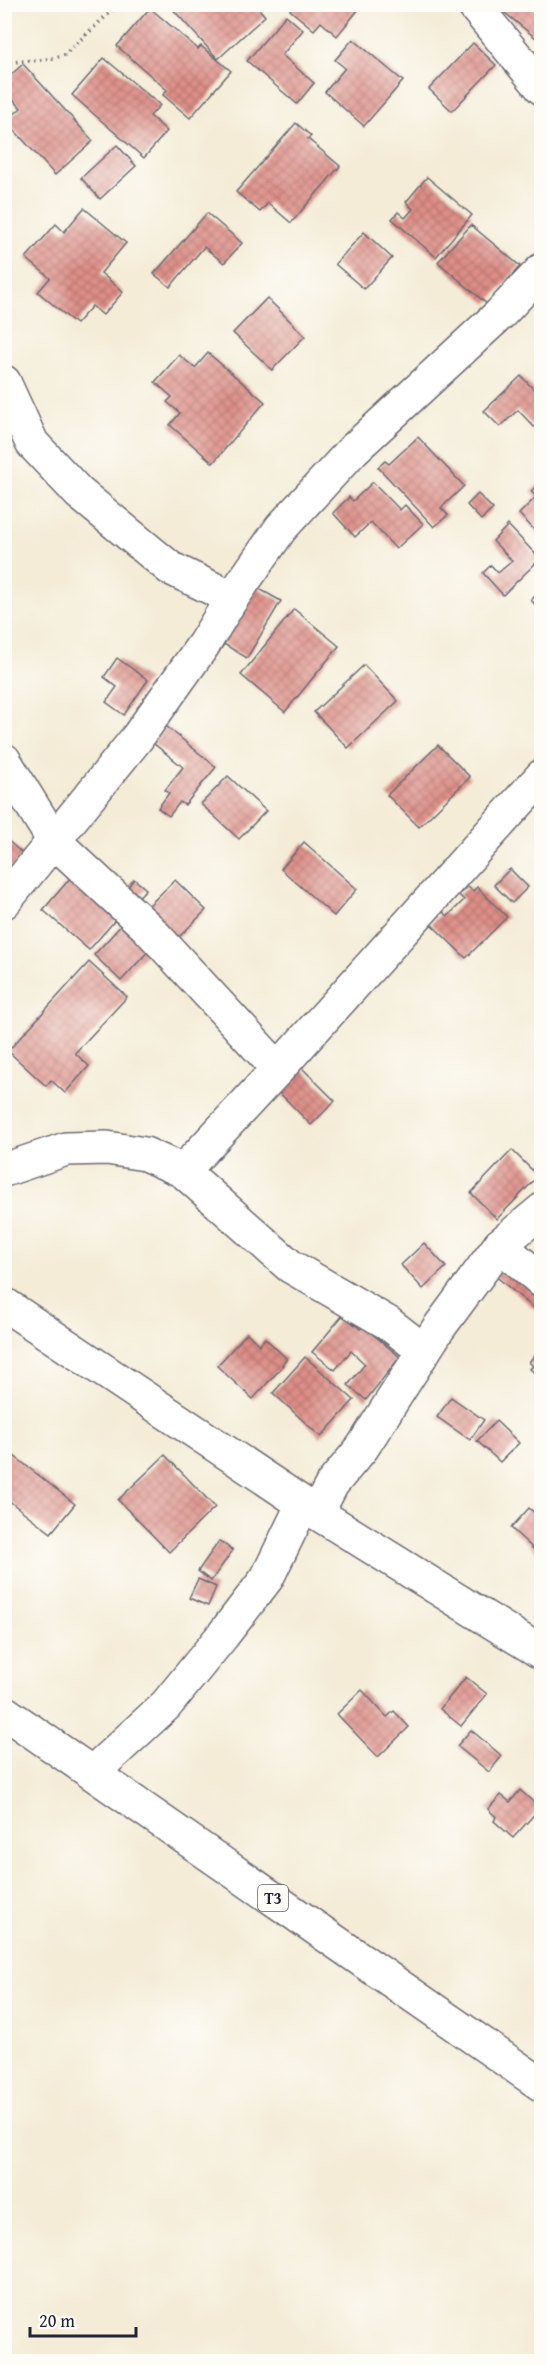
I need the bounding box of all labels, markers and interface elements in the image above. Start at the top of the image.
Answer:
road number: T3 [258,1885,288,1911]
scale bar [30,2300,136,2338]
text: 20 m [39,2307,75,2334]

